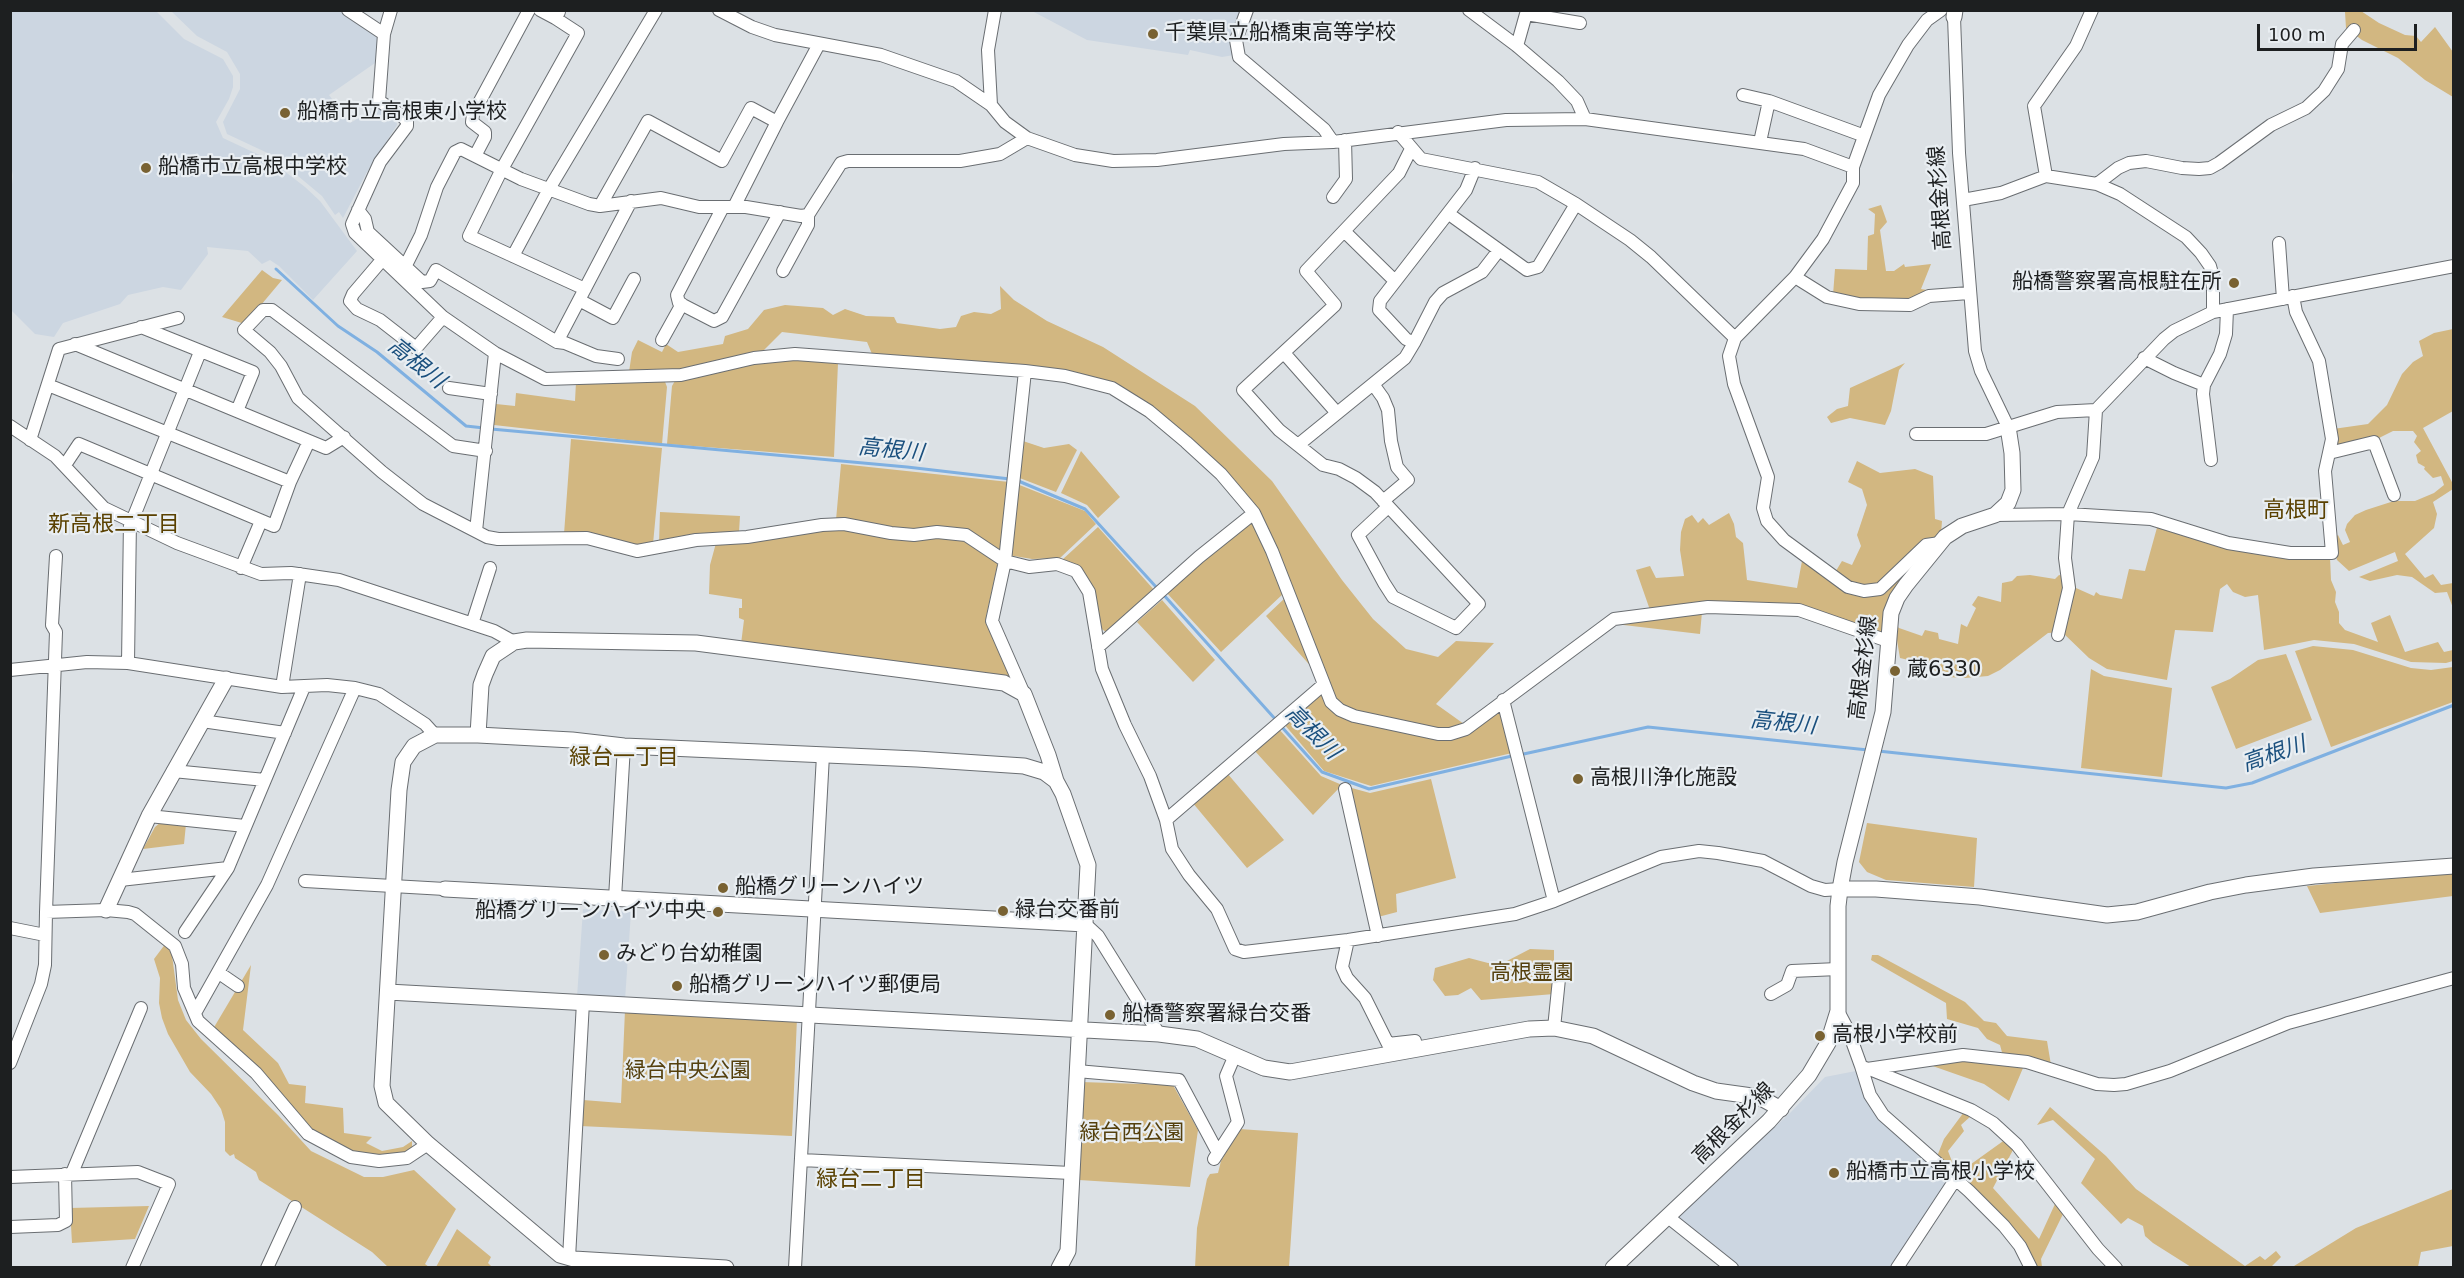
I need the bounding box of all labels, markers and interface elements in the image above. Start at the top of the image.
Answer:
scale bar [2260,12,2420,50]
place label: 千葉県立船橋東高等学校 [1165,21,1396,47]
text: 100 m [2268,24,2326,45]
marker: 千葉県立船橋東高等学校 [1146,27,1160,41]
place label: 船橋市立高根東小学校 [297,100,507,126]
marker: 船橋市立高根東小学校 [278,106,292,120]
street label: 高根金杉線 [1925,145,1957,251]
place label: 船橋市立高根中学校 [158,155,347,181]
marker: 船橋市立高根中学校 [139,161,153,175]
place label: 船橋警察署高根駐在所 [2012,270,2222,296]
marker: 船橋警察署高根駐在所 [2227,276,2241,290]
water label: 高根川 [382,333,450,395]
water label: 高根川 [857,434,925,468]
district label: 高根町 [2263,498,2329,524]
district label: 新高根二丁目 [48,512,180,538]
street label: 高根金杉線 [1845,614,1883,722]
place label: 蔵6330 [1907,658,1981,684]
marker: 蔵6330 [1888,664,1902,678]
water label: 高根川 [1279,700,1345,766]
water label: 高根川 [1749,707,1817,741]
water label: 高根川 [2239,732,2309,778]
district label: 緑台一丁目 [569,745,679,771]
place label: 高根川浄化施設 [1590,766,1737,792]
marker: 高根川浄化施設 [1571,772,1585,786]
place label: 船橋グリーンハイツ [735,875,924,901]
marker: 船橋グリーンハイツ [716,881,730,895]
place label: 緑台交番前 [1015,898,1120,924]
place label: 船橋グリーンハイツ中央 [475,899,706,925]
marker: 緑台交番前 [996,904,1010,918]
marker: 船橋グリーンハイツ中央 [711,905,725,919]
place label: みどり台幼稚園 [616,942,763,968]
marker: みどり台幼稚園 [597,948,611,962]
park label: 高根霊園 [1490,961,1574,987]
place label: 船橋グリーンハイツ郵便局 [689,973,941,999]
marker: 船橋グリーンハイツ郵便局 [670,979,684,993]
place label: 船橋警察署緑台交番 [1122,1002,1311,1028]
marker: 船橋警察署緑台交番 [1103,1008,1117,1022]
place label: 高根小学校前 [1832,1023,1958,1049]
marker: 高根小学校前 [1813,1029,1827,1043]
park label: 緑台中央公園 [625,1059,751,1085]
street label: 高根金杉線 [1688,1078,1780,1170]
park label: 緑台西公園 [1080,1121,1184,1147]
place label: 船橋市立高根小学校 [1846,1160,2035,1186]
marker: 船橋市立高根小学校 [1827,1166,1841,1180]
district label: 緑台二丁目 [816,1167,926,1193]

